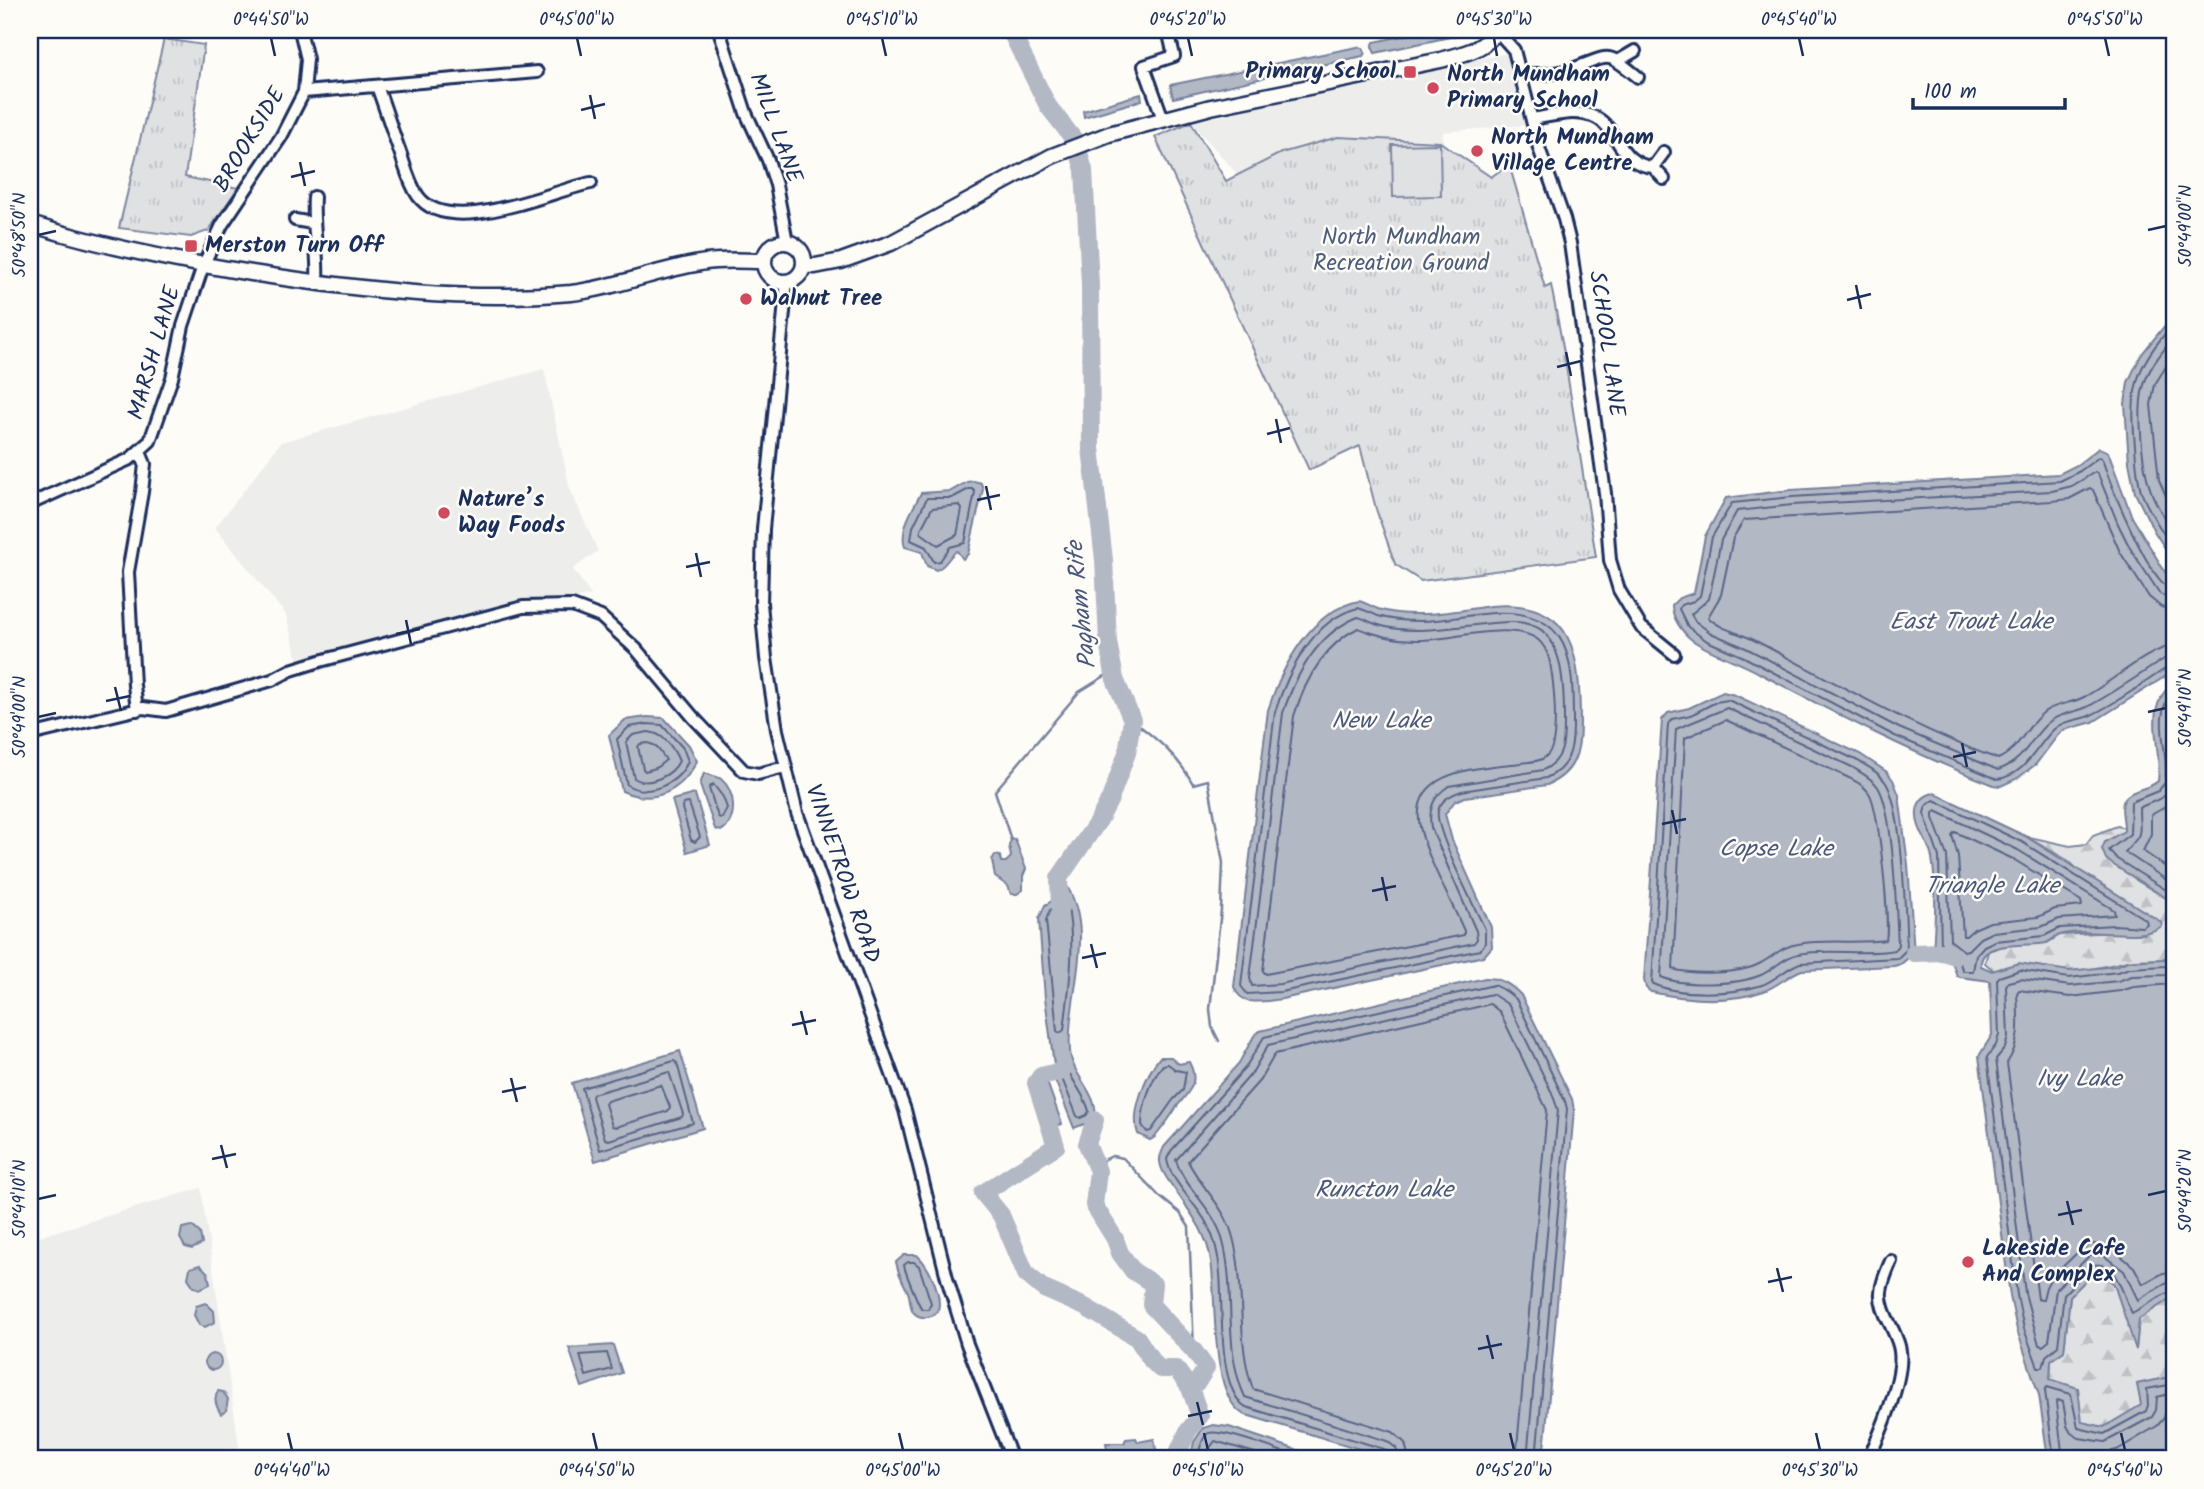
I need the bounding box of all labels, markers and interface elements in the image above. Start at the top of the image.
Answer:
text: 0°44'50"W [233,6,309,35]
text: 0°45'00"W [539,6,615,35]
text: 0°45'10"W [846,6,918,35]
text: 0°45'20"W [1150,6,1226,35]
text: 0°45'30"W [1456,6,1532,35]
text: 0°45'40"W [1761,6,1837,35]
text: 0°45'50"W [2067,6,2143,35]
place label: Primary School [1245,54,1397,90]
place label: North Mundham Primary School [1447,57,1610,119]
marker: Primary School [1402,64,1418,80]
scale bar [1913,66,2066,110]
street label: MILL LANE [738,68,812,189]
text: 100 m [1924,76,1977,109]
street label: BROOKSIDE [204,80,296,200]
marker: North Mundham Primary School [1425,80,1441,96]
place label: North Mundham Village Centre [1491,120,1654,182]
marker: North Mundham Village Centre [1469,143,1485,159]
text: 50°49'00"N [2172,185,2201,267]
text: 50°48'50"N [6,193,35,277]
park label: North Mundham Recreation Ground [1313,220,1489,282]
place label: Merston Turn Off [205,228,385,264]
marker: Merston Turn Off [183,238,199,254]
street label: SCHOOL LANE [1578,269,1634,420]
street label: MARSH LANE [119,281,191,424]
place label: Walnut Tree [760,281,882,317]
marker: Walnut Tree [738,291,754,307]
place label: Nature’s Way Foods [458,482,565,544]
marker: Nature’s Way Foods [436,505,452,521]
water label: Pagham Rife [1056,537,1108,671]
water label: East Trout Lake [1890,603,2055,642]
text: 50°49'10"N [2172,669,2201,747]
text: 50°49'00"N [6,676,35,758]
water label: New Lake [1331,702,1433,741]
street label: VINNETROW ROAD [794,780,890,969]
water label: Copse Lake [1719,830,1835,869]
water label: Triangle Lake [1925,867,2062,906]
water label: Ivy Lake [2037,1060,2124,1099]
text: 50°49'20"N [2172,1149,2201,1233]
text: 50°49'10"N [6,1160,35,1238]
water label: Runcton Lake [1315,1171,1455,1210]
place label: Lakeside Cafe And Complex [1982,1231,2125,1293]
marker: Lakeside Cafe And Complex [1960,1254,1976,1270]
text: 0°44'40"W [254,1457,330,1486]
text: 0°44'50"W [559,1457,635,1486]
text: 0°45'00"W [865,1457,941,1486]
text: 0°45'10"W [1172,1457,1244,1486]
text: 0°45'20"W [1476,1457,1552,1486]
text: 0°45'30"W [1782,1457,1858,1486]
text: 0°45'40"W [2087,1457,2163,1486]

